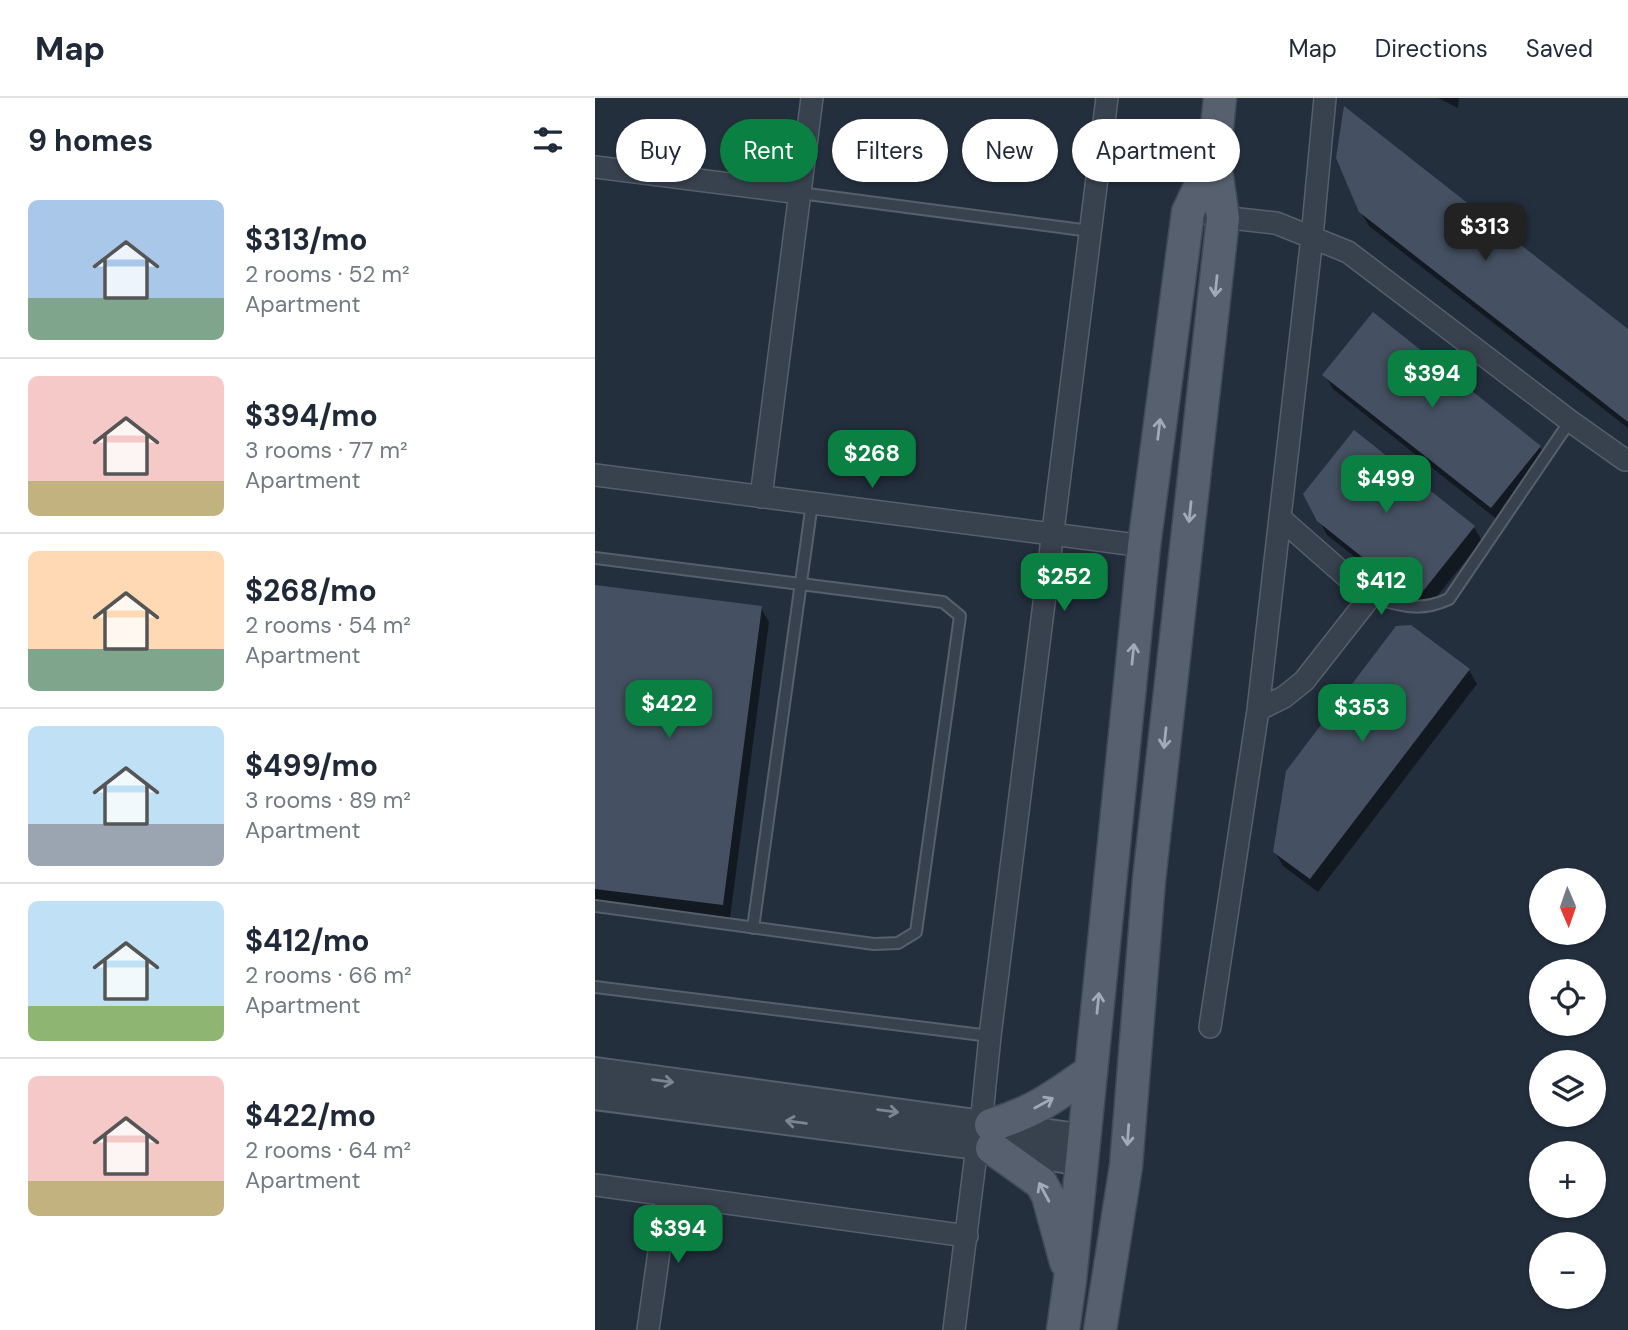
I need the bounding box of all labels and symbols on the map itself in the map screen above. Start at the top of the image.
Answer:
pin: $313 [1444,204,1526,263]
one-way arrow [1209,274,1222,297]
pin: $394 [1391,350,1473,410]
one-way arrow [1153,418,1166,440]
pin: $268 [831,430,913,490]
pin: $499 [1345,456,1427,515]
one-way arrow [1183,500,1196,523]
pin: $252 [1023,554,1105,613]
pin: $412 [1340,558,1422,617]
one-way arrow [1127,644,1140,666]
pin: $422 [628,680,710,740]
pin: $353 [1321,684,1403,744]
one-way arrow [1158,726,1171,749]
north arrow [1529,868,1607,945]
one-way arrow [1092,992,1105,1015]
one-way arrow [651,1074,673,1087]
one-way arrow [1033,1096,1054,1109]
one-way arrow [876,1105,899,1118]
one-way arrow [786,1115,808,1128]
one-way arrow [1121,1124,1134,1146]
one-way arrow [1037,1182,1051,1203]
pin: $394 [637,1206,719,1265]

